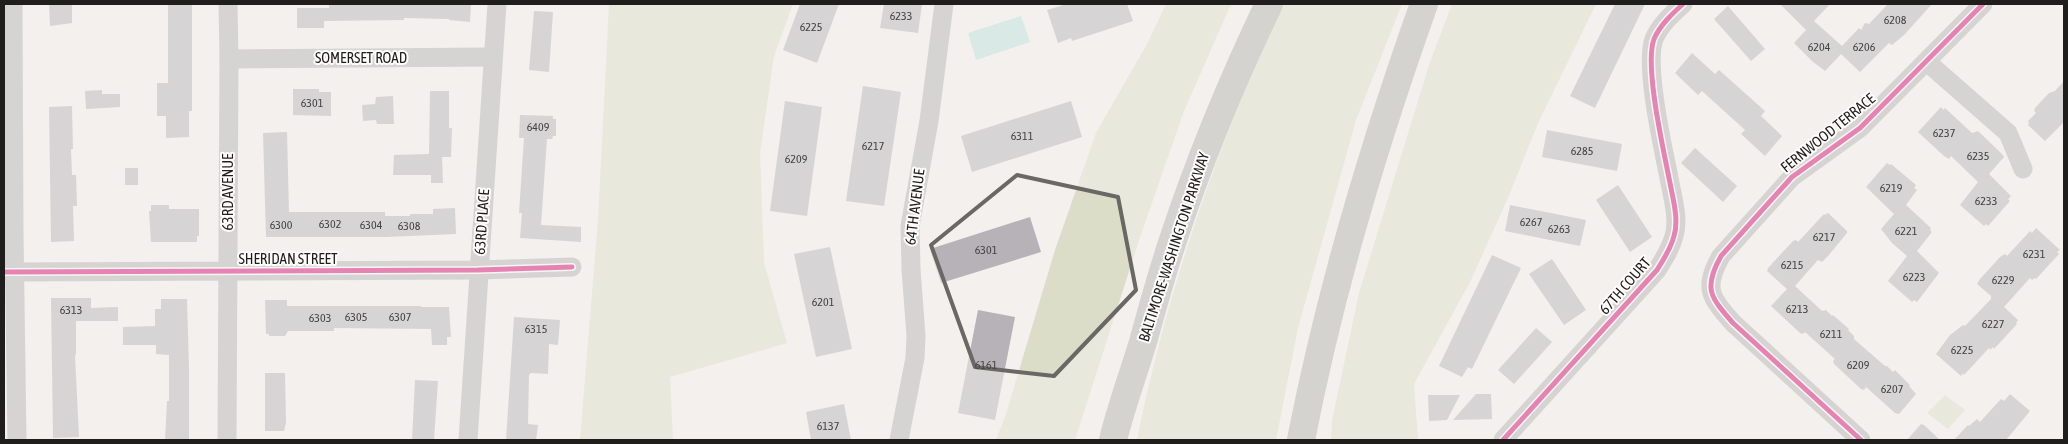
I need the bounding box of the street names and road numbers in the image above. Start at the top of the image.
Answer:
street label: SOMERSET ROAD [315,49,407,66]
street label: FERNWOOD TERRACE [1777,89,1879,176]
street label: BALTIMORE-WASHINGTON PARKWAY [1135,150,1212,344]
street label: 63RD AVENUE [219,153,236,230]
street label: 64TH AVENUE [901,167,928,246]
street label: 63RD PLACE [471,188,492,255]
street label: SHERIDAN STREET [238,250,338,267]
street label: 67TH COURT [1595,254,1654,318]

